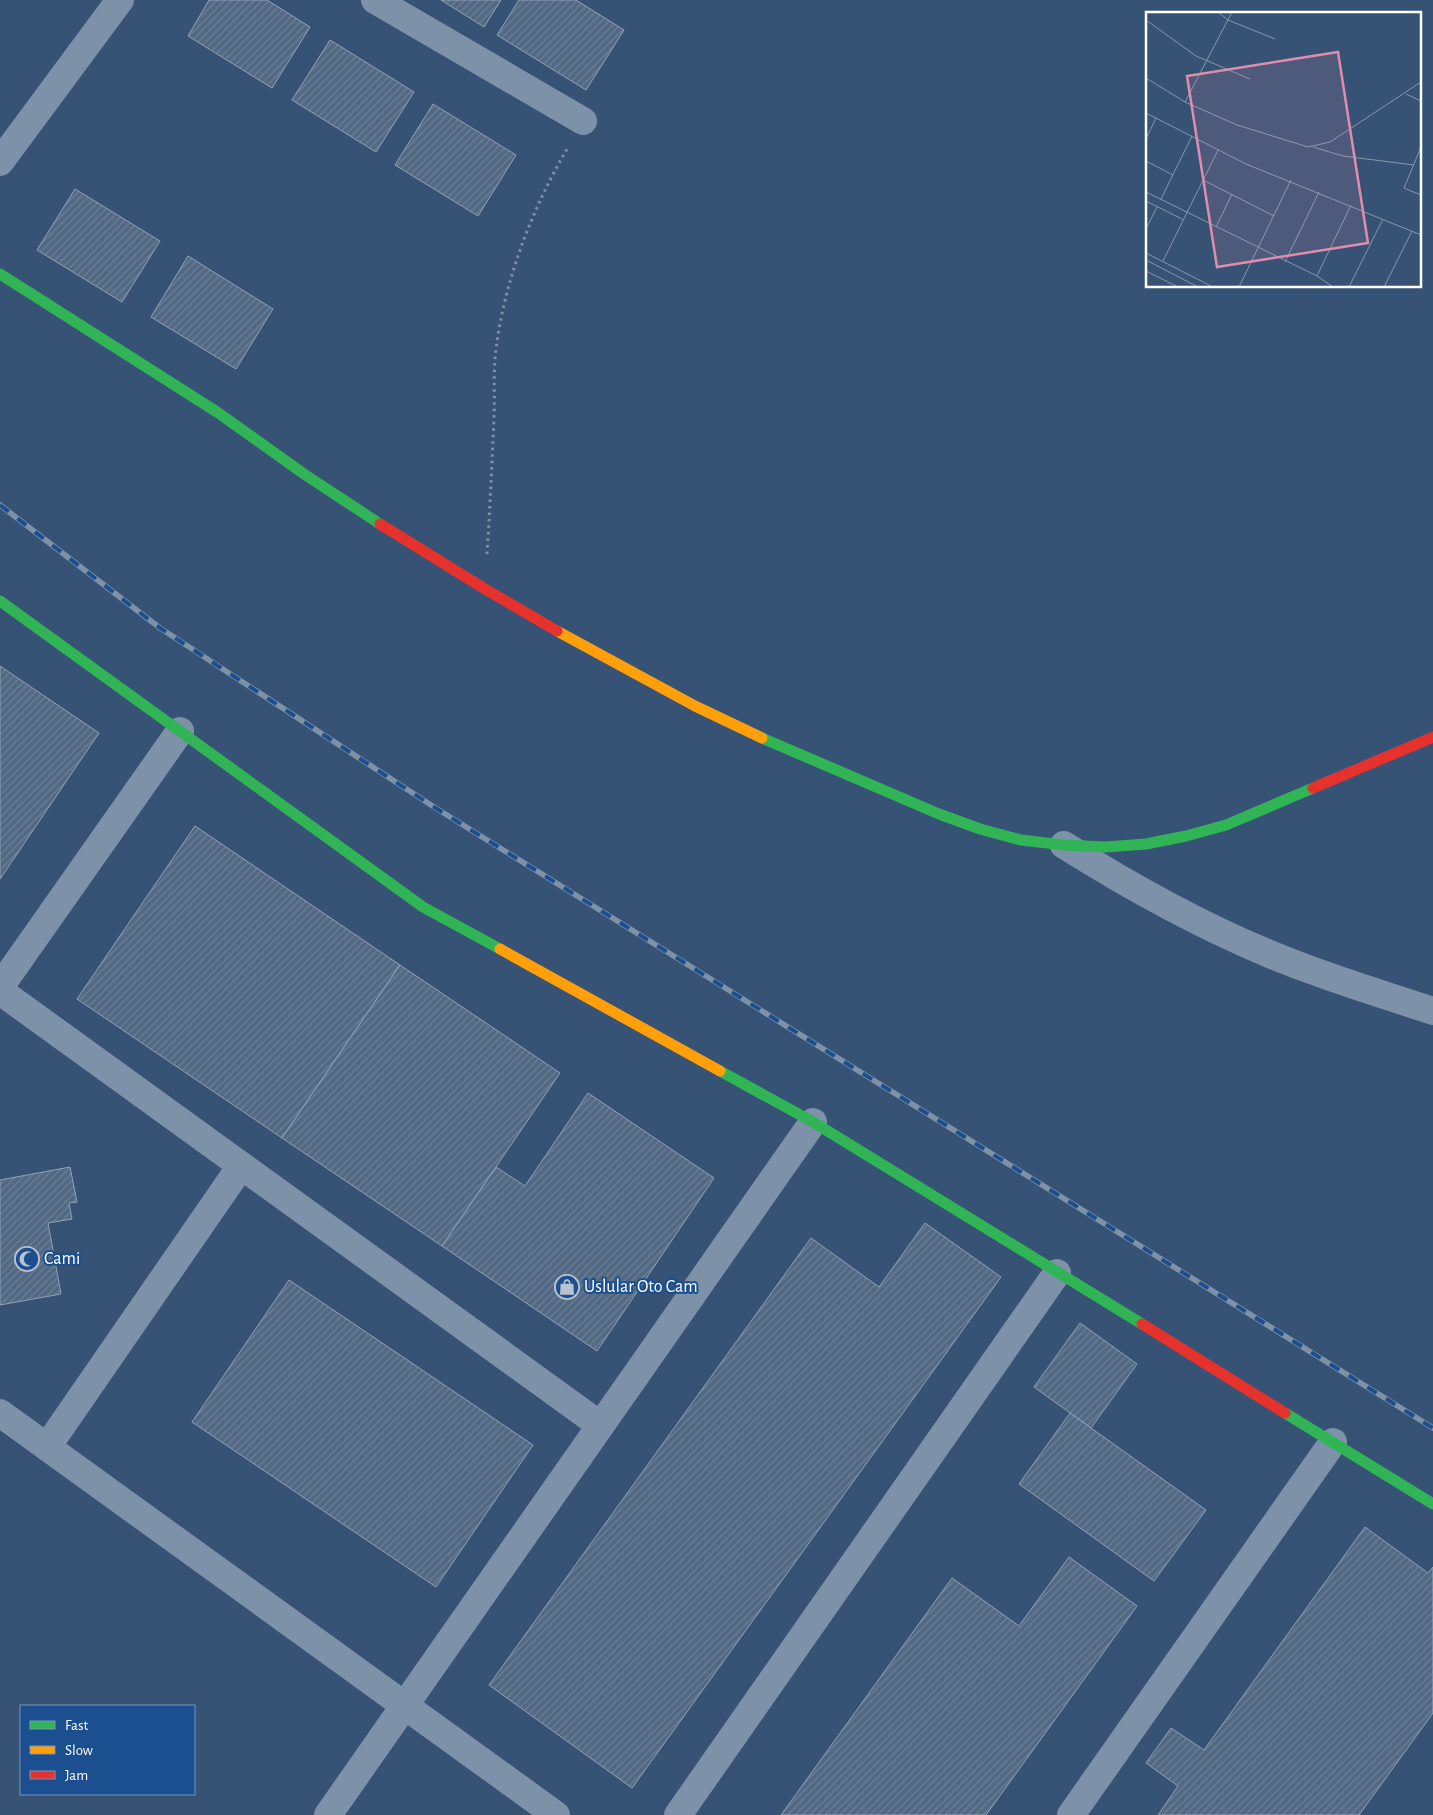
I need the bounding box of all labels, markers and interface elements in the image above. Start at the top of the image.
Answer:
inset map [1146,12,1420,288]
mosque icon: Cami [14,1246,40,1272]
place label: Cami [44,1250,80,1268]
shop icon: Uslular Oto Cam [554,1274,580,1300]
place label: Uslular Oto Cam [584,1278,698,1296]
legend [20,1705,195,1795]
text: Fast [65,1718,89,1733]
text: Slow [65,1743,93,1758]
text: Jam [65,1768,88,1783]

